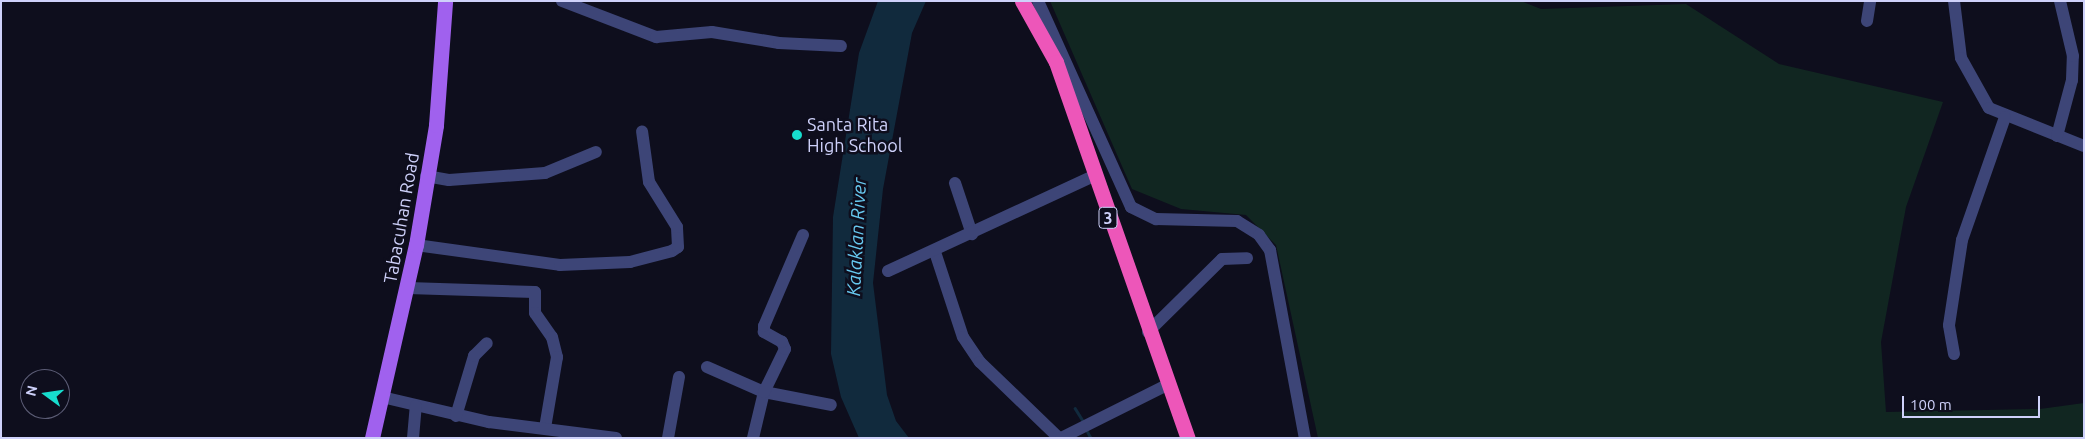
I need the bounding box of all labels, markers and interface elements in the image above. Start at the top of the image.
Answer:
place label: Santa Rita High School [807,114,903,156]
marker: Santa Rita High School [791,129,803,141]
street label: Tabacuhan Road [379,151,423,285]
water label: Kalaklan River [843,177,871,297]
road number: 3 [1098,204,1118,232]
north arrow [20,369,70,419]
text: N [22,384,40,398]
scale bar [1905,386,2042,418]
text: 100 m [1910,396,1952,413]

